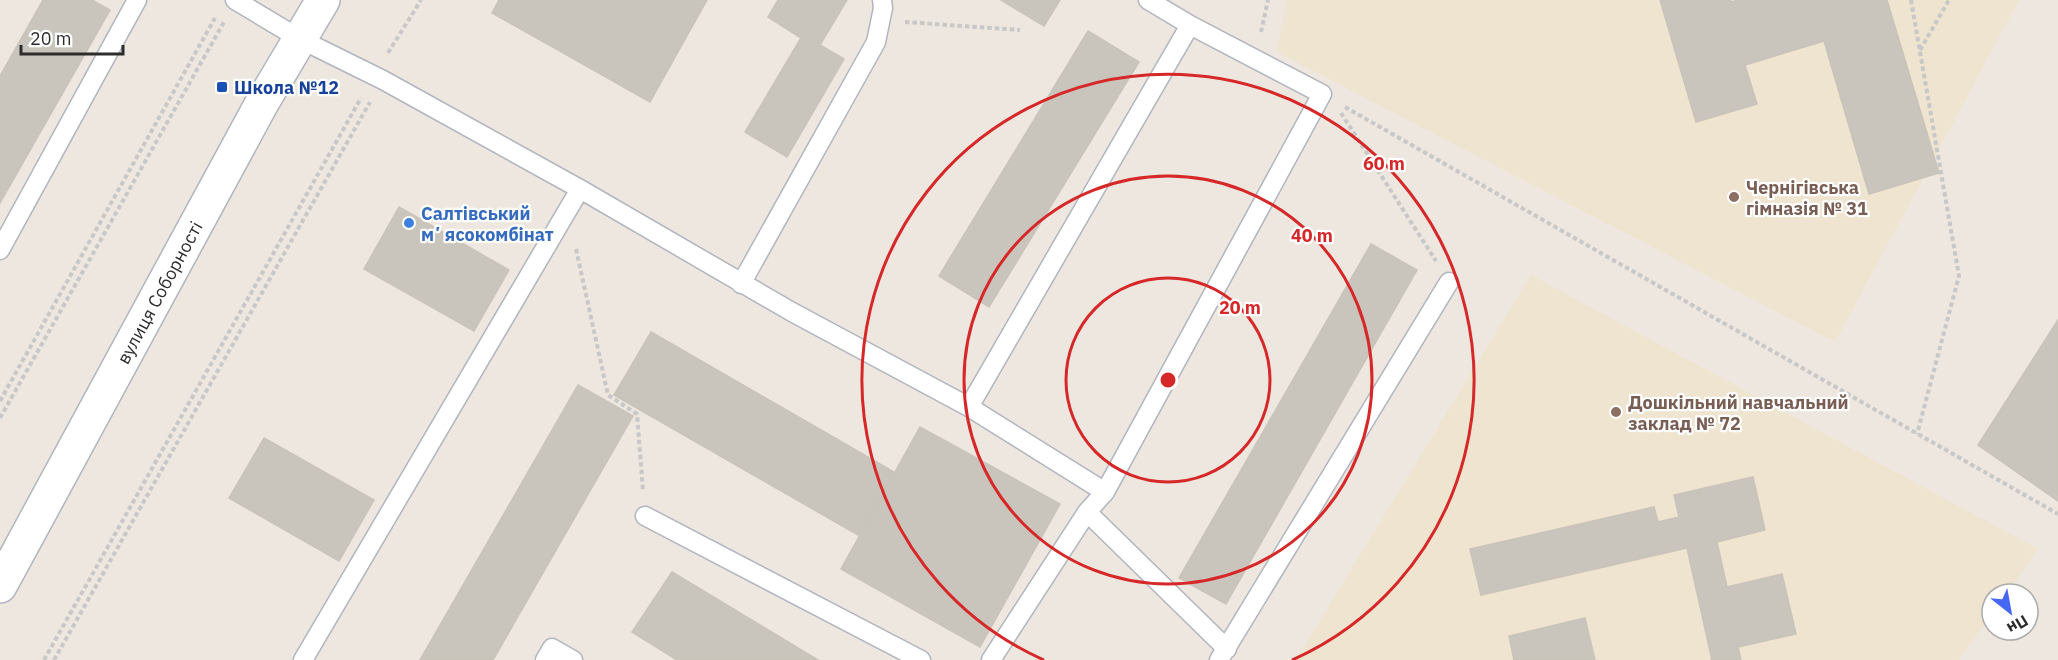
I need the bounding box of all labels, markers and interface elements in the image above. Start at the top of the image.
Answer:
scale bar [21,18,123,56]
text: 20 m [30,27,72,50]
place label: Школа №12 [234,76,339,99]
marker: Школа №12 [215,80,229,94]
text: 60 m [1363,152,1405,175]
place label: Чернігівська гімназія № 31 [1746,176,1868,220]
marker: Чернігівська гімназія № 31 [1727,190,1741,204]
place label: Салтівський мʼясокомбінат [421,202,554,246]
marker: Салтівський мʼясокомбінат [402,216,416,230]
street label: вулиця Соборності [111,217,207,368]
text: 40 m [1291,224,1333,247]
text: 20 m [1219,296,1261,319]
centre of rings [1158,370,1178,390]
place label: Дошкільний навчальний заклад № 72 [1628,391,1848,435]
marker: Дошкільний навчальний заклад № 72 [1609,405,1623,419]
north arrow [1980,582,2040,642]
text: Пн [2004,611,2032,639]

